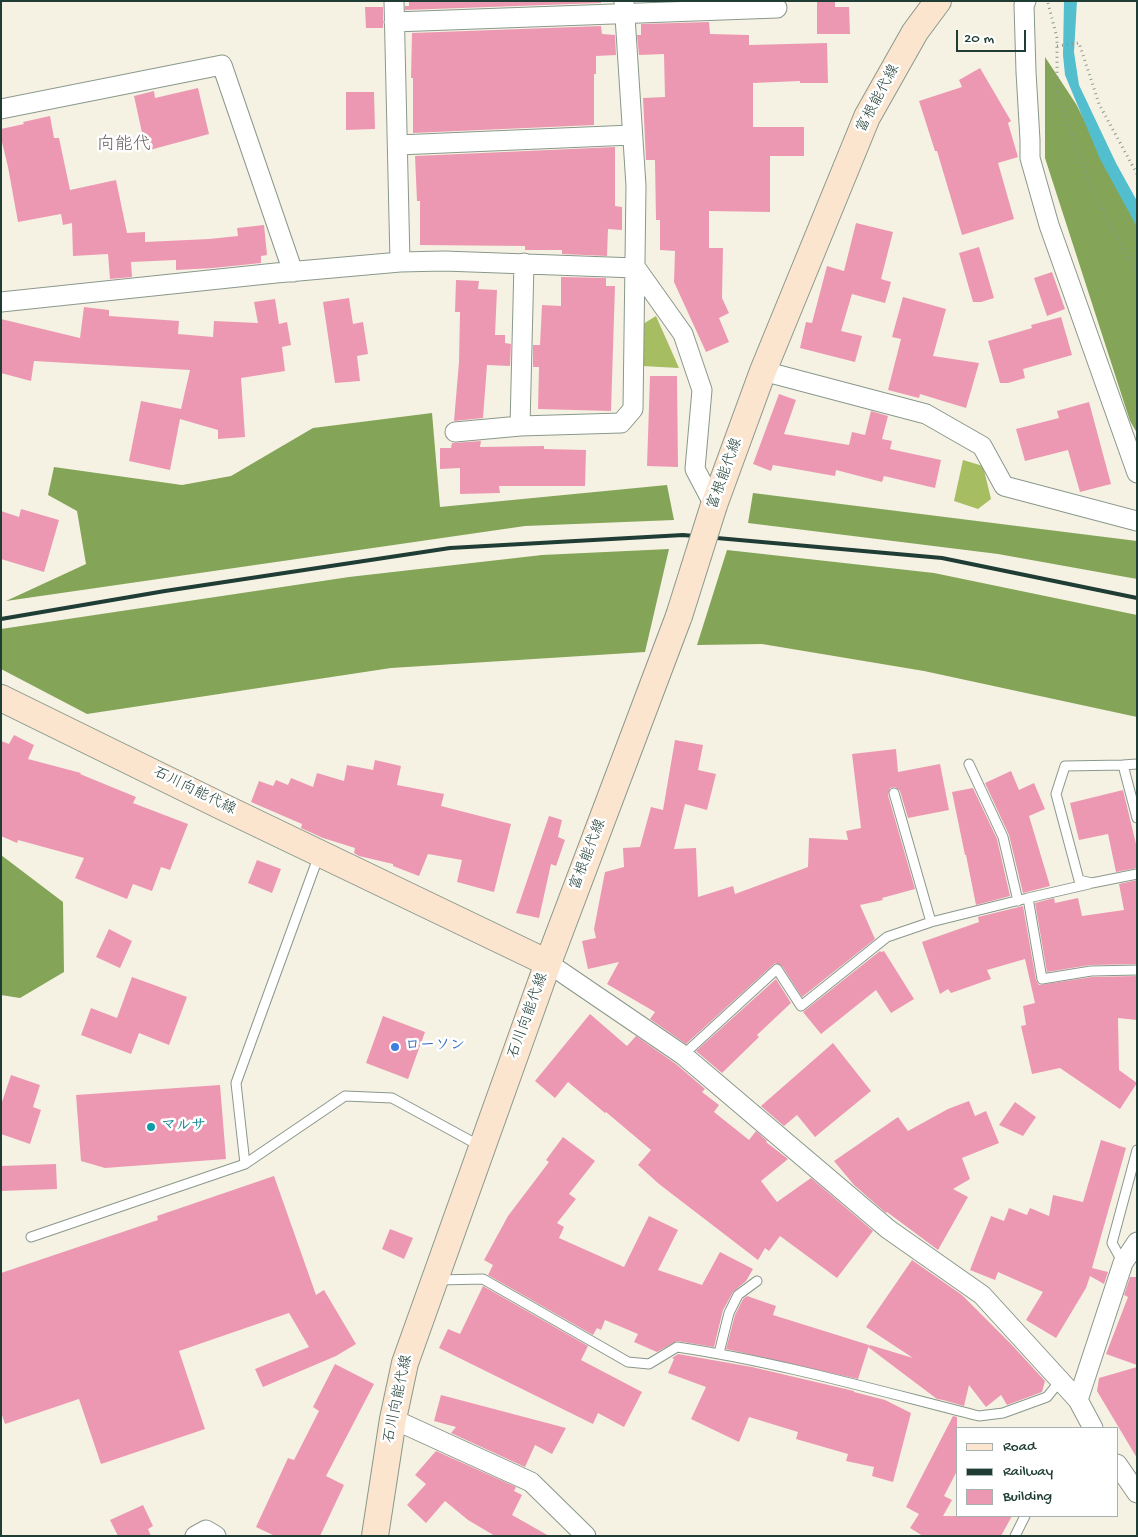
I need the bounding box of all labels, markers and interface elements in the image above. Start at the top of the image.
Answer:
scale bar [958,20,1028,52]
text: 20 m [964,30,994,48]
street label: 富根能代線 [853,62,905,136]
district label: 向能代 [97,135,151,157]
street label: 富根能代線 [705,436,747,512]
street label: 石川向能代線 [150,764,238,820]
street label: 富根能代線 [567,817,611,893]
street label: 石川向能代線 [505,971,553,1061]
place label: ローソン [405,1038,465,1056]
marker: ローソン [389,1041,401,1053]
place label: マルサ [161,1118,206,1136]
marker: マルサ [145,1121,157,1133]
street label: 石川向能代線 [381,1353,417,1445]
legend [956,1427,1118,1517]
text: Road [1003,1438,1036,1456]
text: Railway [1003,1463,1053,1481]
text: Building [1003,1488,1052,1506]

